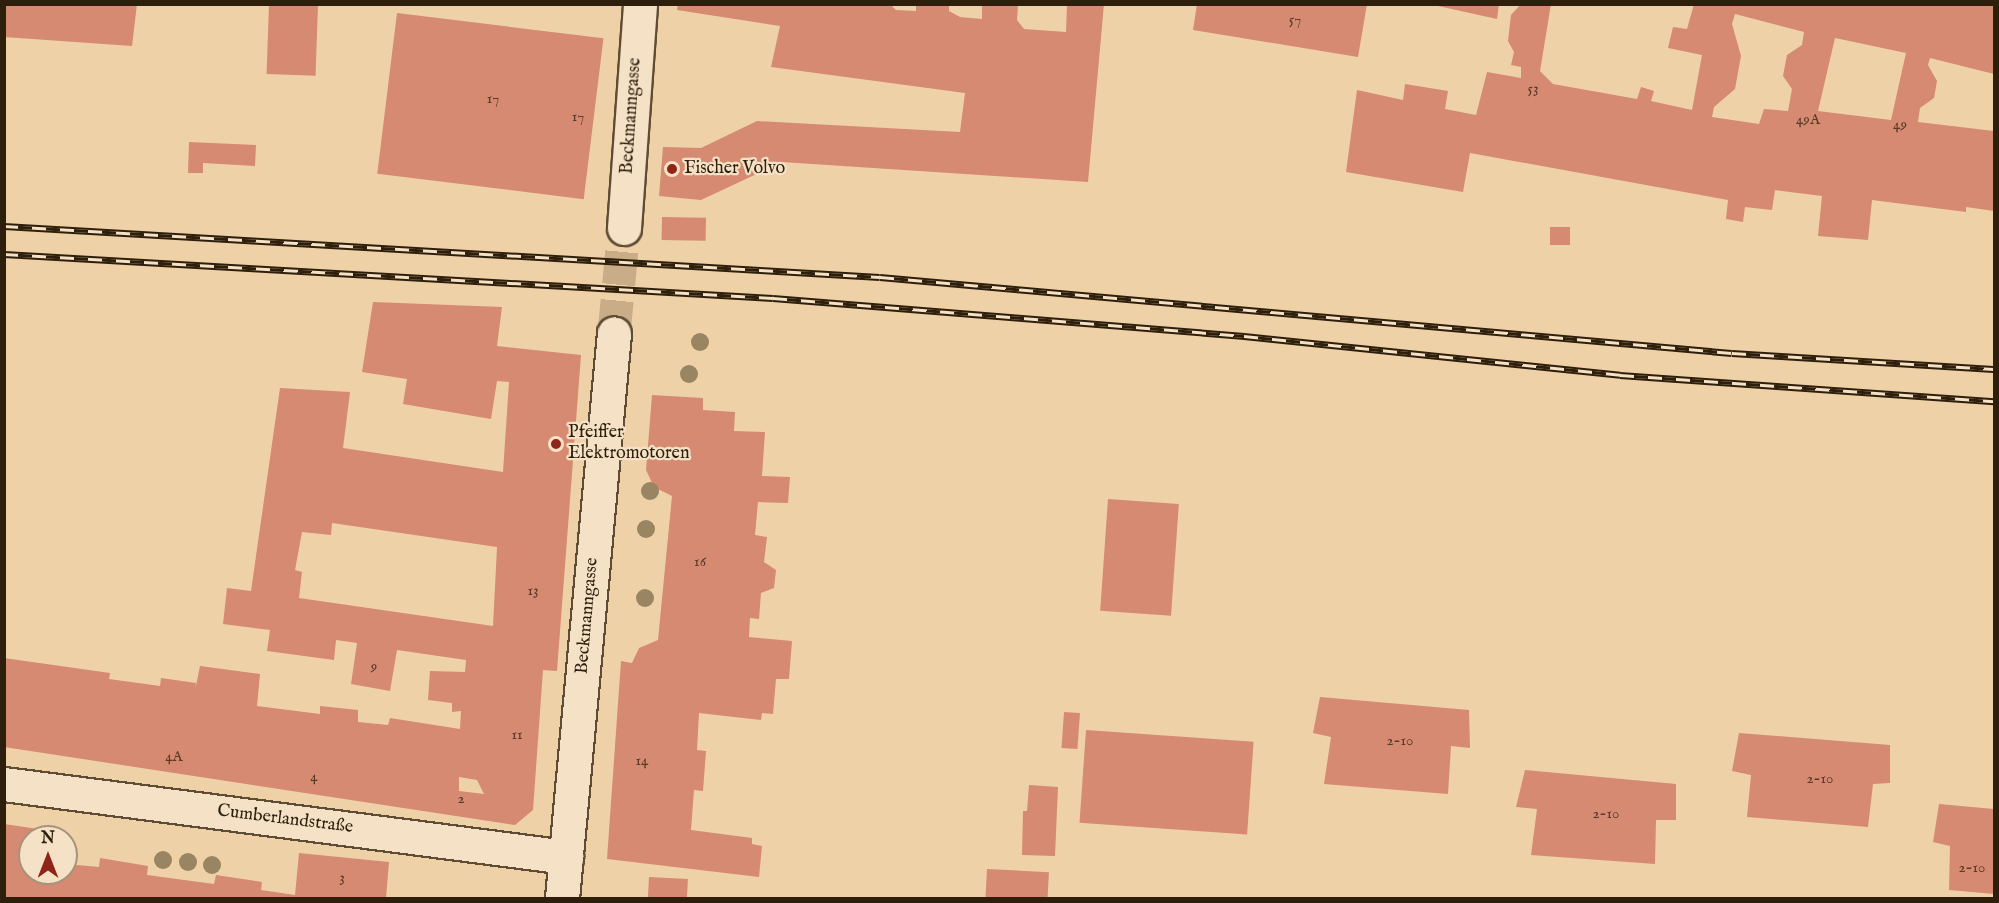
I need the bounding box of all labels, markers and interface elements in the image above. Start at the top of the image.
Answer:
house number: 57 [1289,11,1301,29]
street label: Beckmanngasse [617,57,647,175]
house number: 53 [1527,80,1539,98]
house number: 17 [487,90,499,108]
house number: 17 [572,108,584,126]
house number: 49A [1796,111,1820,129]
house number: 49 [1893,116,1907,134]
place label: Fischer Volvo [684,158,785,180]
marker: Fischer Volvo [665,162,679,176]
place label: Pfeiffer Elektromotoren [568,423,689,466]
marker: Pfeiffer Elektromotoren [549,437,563,451]
house number: 16 [694,553,706,571]
street label: Beckmanngasse [572,557,604,675]
house number: 13 [527,582,539,600]
house number: 9 [371,658,377,676]
house number: 11 [511,726,523,744]
house number: 2-10 [1387,732,1413,750]
house number: 4A [165,748,183,766]
house number: 14 [636,752,648,770]
house number: 4 [310,768,318,786]
house number: 2-10 [1807,770,1833,788]
house number: 2 [457,790,465,808]
street label: Cumberlandstraße [216,801,354,839]
house number: 2-10 [1593,805,1619,823]
north arrow [18,825,78,885]
text: N [41,829,55,849]
house number: 2-10 [1959,859,1985,877]
house number: 3 [339,869,345,887]

